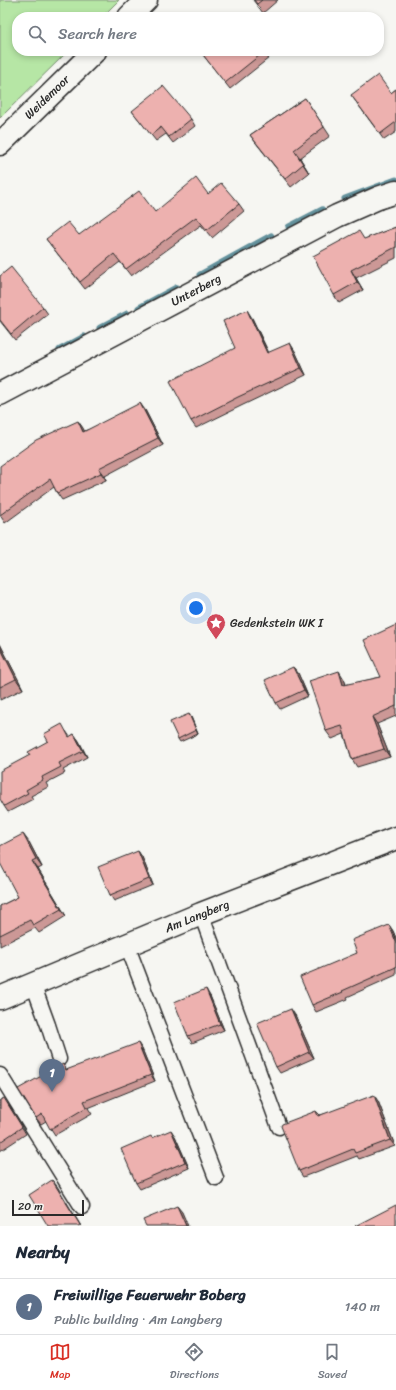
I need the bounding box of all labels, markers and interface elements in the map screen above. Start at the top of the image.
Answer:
search box [12,12,384,56]
text: Search here [58,21,137,47]
icon: search [26,23,48,45]
street label: Weidemoor [19,68,76,125]
street label: Unterberg [167,267,225,313]
your location [186,598,206,618]
place icon: Gedenkstein WK I [205,612,227,640]
place label: Gedenkstein WK I [230,612,324,634]
street label: Am Langberg [160,893,233,939]
pin: 1 [39,1059,65,1092]
text: 20 m [18,1197,43,1216]
scale bar [12,1198,84,1217]
text: Nearby [16,1237,70,1267]
text: Freiwillige Feuerwehr Boberg [54,1282,246,1308]
text: 1 [26,1295,32,1318]
text: 140 m [345,1295,380,1318]
text: Public building · Am Langberg [54,1308,223,1331]
tab: Map [49,1341,71,1384]
tab: Directions [170,1341,219,1384]
tab: Saved [318,1341,347,1384]

